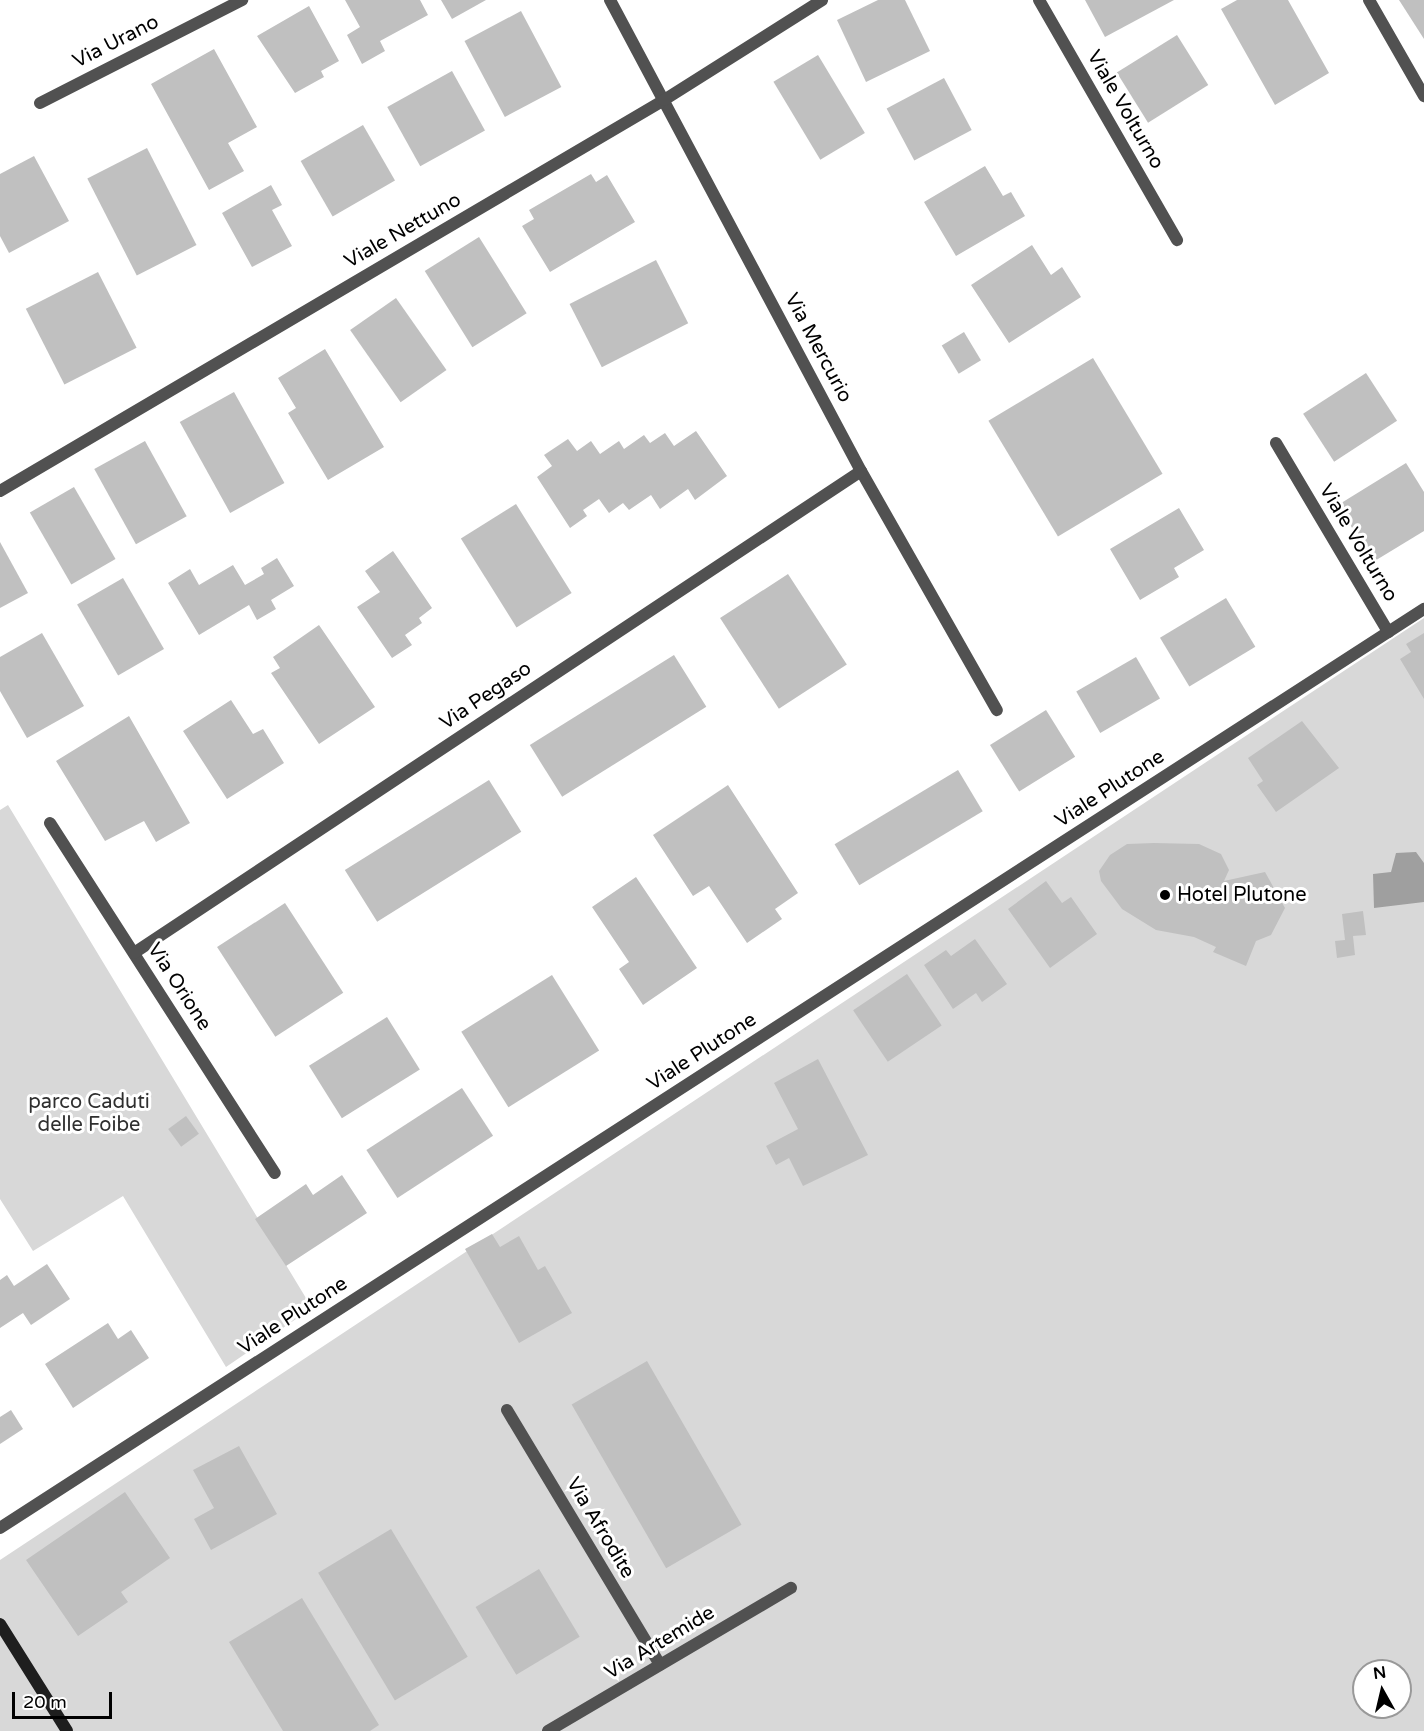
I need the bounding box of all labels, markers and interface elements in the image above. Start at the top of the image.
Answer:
street label: Via Urano [69,10,163,74]
street label: Viale Volturno [1081,46,1169,174]
street label: Viale Nettuno [341,188,465,274]
street label: Via Mercurio [779,289,857,407]
street label: Viale Volturno [1313,480,1403,606]
street label: Via Pegaso [436,657,536,735]
street label: Viale Plutone [1051,745,1169,833]
place label: Hotel Plutone [1177,883,1307,907]
marker: Hotel Plutone [1158,888,1172,902]
street label: Via Orione [142,939,216,1035]
street label: Viale Plutone [643,1008,761,1096]
park label: parco Caduti delle Foibe [28,1090,150,1137]
street label: Viale Plutone [234,1272,352,1360]
street label: Via Afrodite [561,1473,639,1583]
street label: Via Artemide [601,1601,719,1685]
north arrow [1352,1659,1412,1719]
text: N [1372,1662,1388,1684]
scale bar [15,1680,116,1718]
text: 20 m [23,1691,67,1713]

